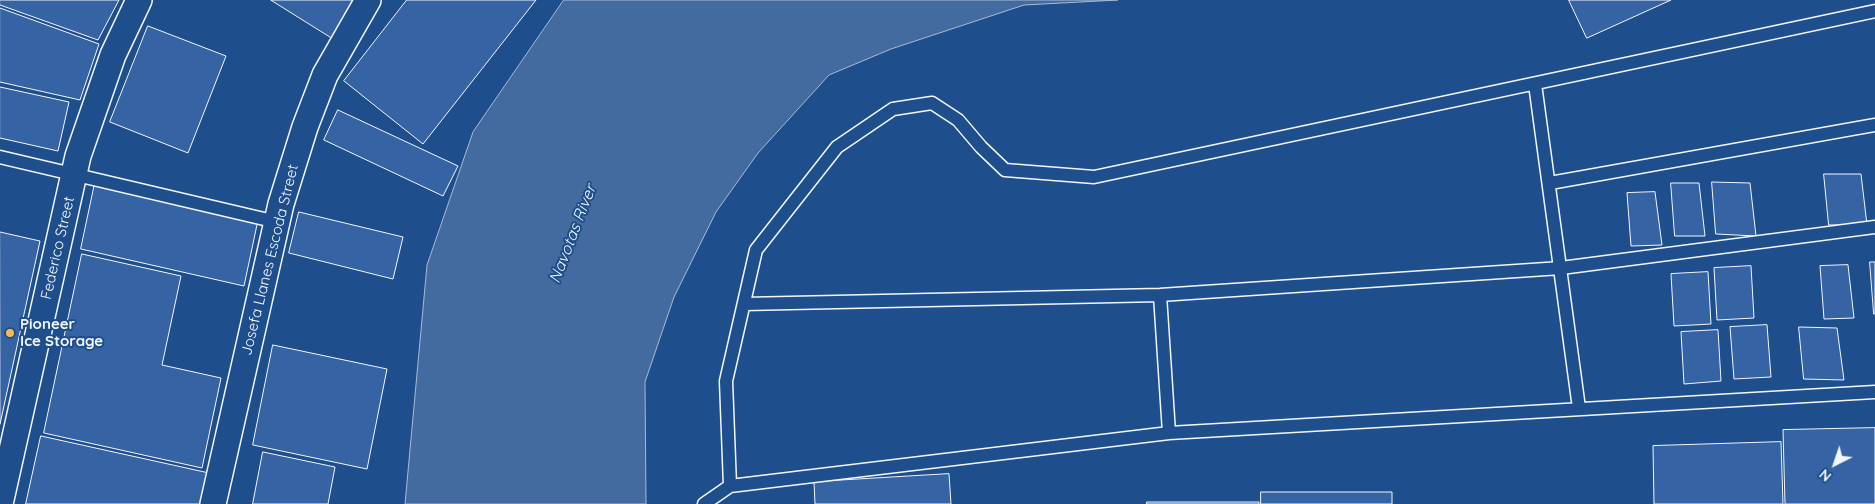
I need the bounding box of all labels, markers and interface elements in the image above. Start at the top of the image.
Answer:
street label: Josefa Llanes Escoda Street [238,163,302,357]
water label: Navotas River [545,182,601,286]
street label: Federico Street [37,195,79,301]
place label: Pioneer Ice Storage [20,315,103,350]
marker: Pioneer Ice Storage [4,327,16,339]
north arrow [1810,439,1860,489]
text: N [1815,465,1835,485]

